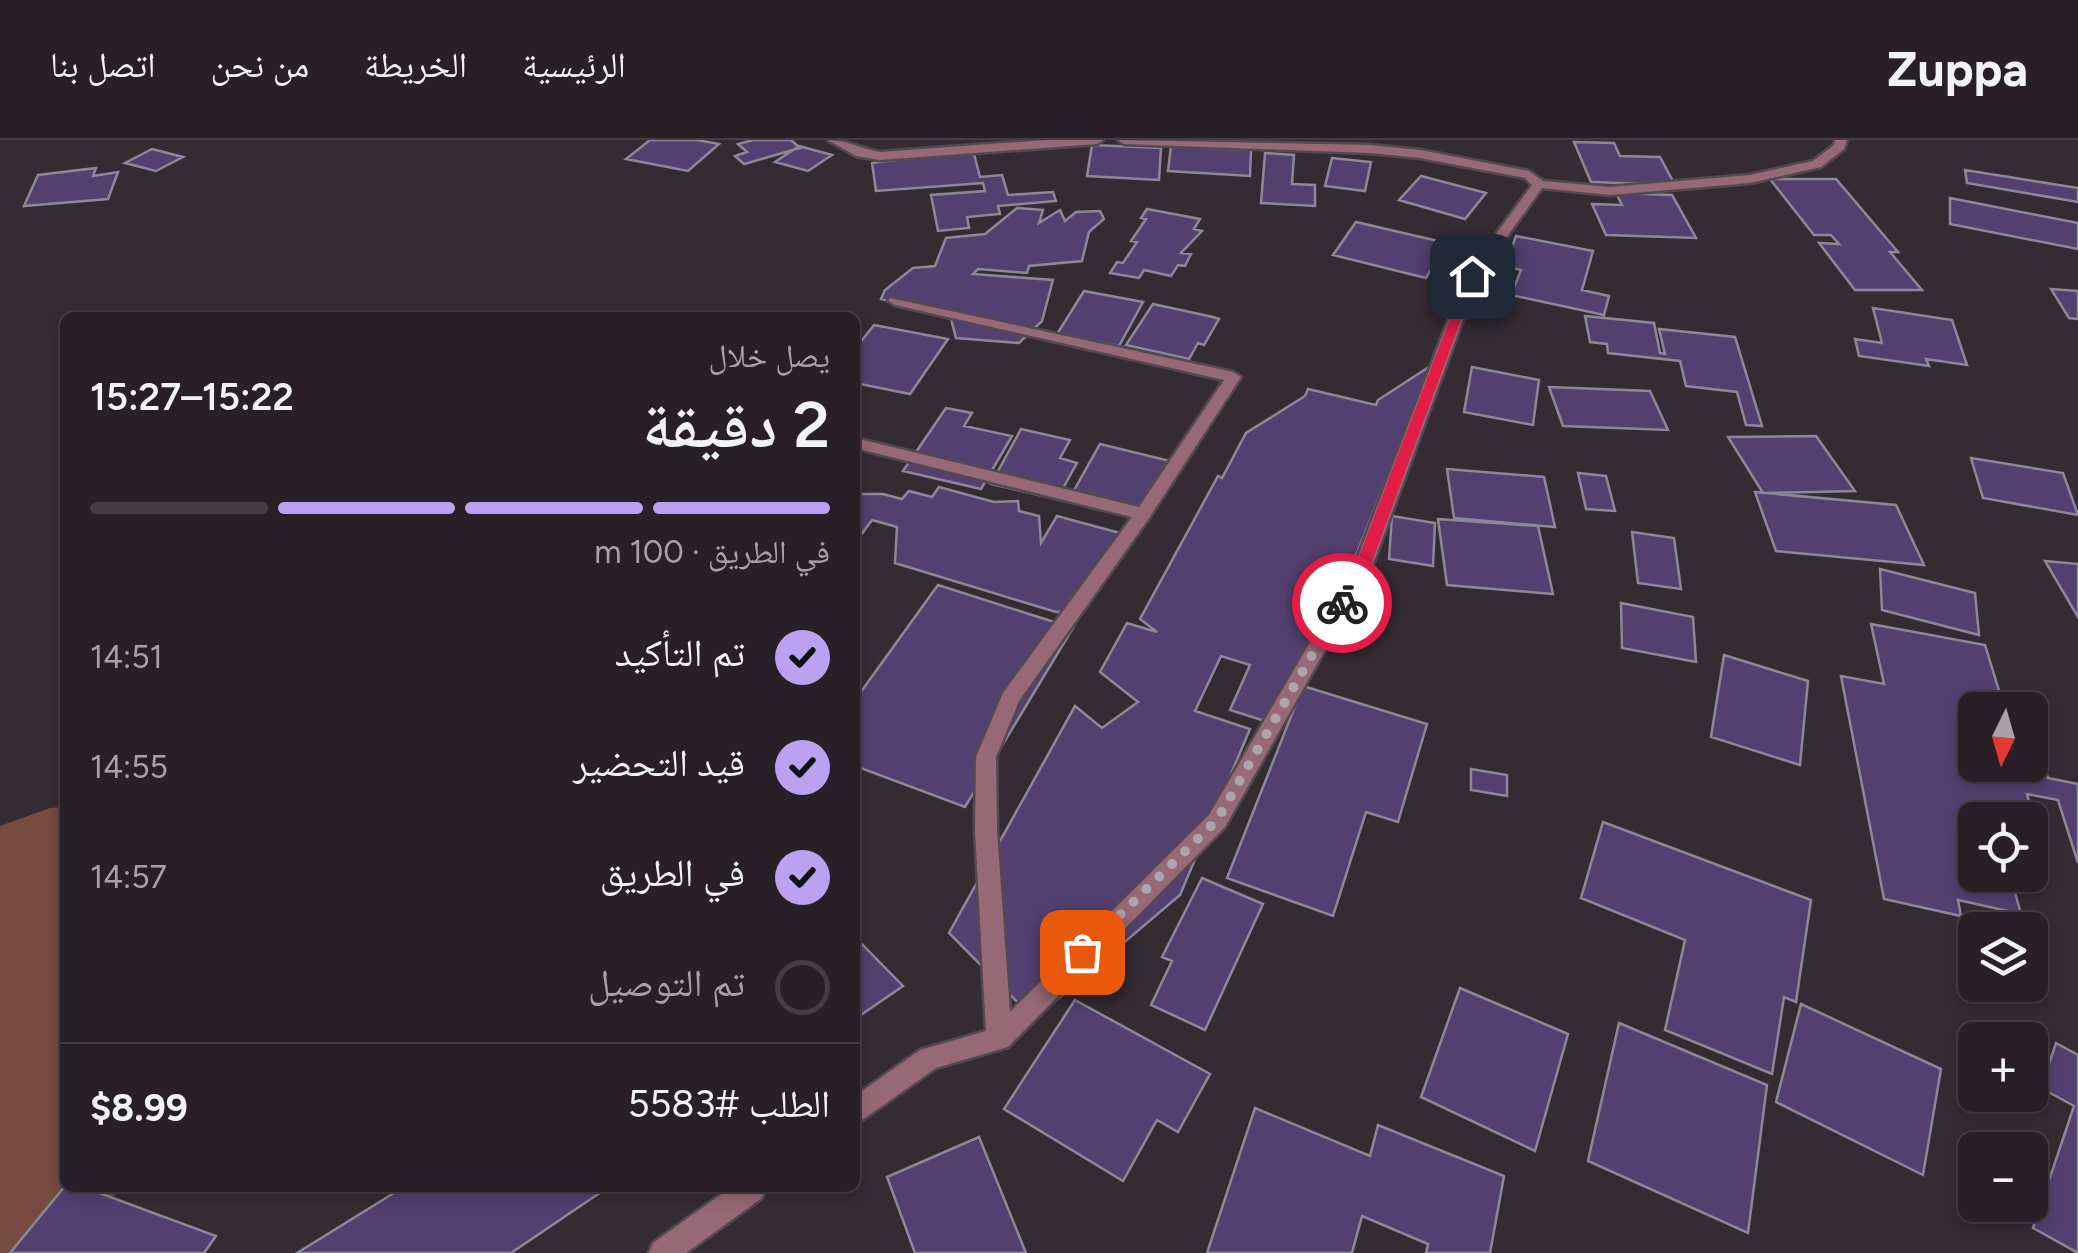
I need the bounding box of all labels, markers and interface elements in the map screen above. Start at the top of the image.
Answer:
text: Zuppa [1887,40,2028,98]
text: اتصل بنا [50,44,156,86]
text: من نحن [211,44,309,86]
text: الخريطة [364,44,467,86]
text: الرئيسية [522,44,626,86]
pin [1430,234,1515,319]
icon: home [1445,249,1500,304]
text: يصل خلال [708,337,830,375]
text: 15:22–15:27 [90,374,294,420]
text: 2 دقيقة [642,385,830,463]
text: في الطريق · 100 m [594,533,830,571]
courier [1292,553,1392,653]
icon: bike [1315,576,1370,631]
text: تم التأكيد [615,630,745,676]
icon: check [775,630,830,685]
text: 14:51 [90,638,163,676]
north arrow [1958,692,2048,782]
map controls [1958,692,2048,1222]
text: قيد التحضير [573,740,745,786]
icon: check [775,740,830,795]
text: 14:55 [90,748,168,786]
button: locate [1958,802,2048,892]
text: في الطريق [600,850,745,896]
icon: check [775,850,830,905]
text: 14:57 [90,858,167,896]
pin [1040,910,1125,995]
button: layers [1958,912,2048,1002]
icon: bag [1055,925,1110,980]
text: تم التوصيل [588,960,745,1006]
button: + [1958,1022,2048,1112]
text: الطلب #5583 [628,1081,830,1127]
text: $8.99 [90,1085,188,1131]
button: − [1958,1132,2048,1222]

